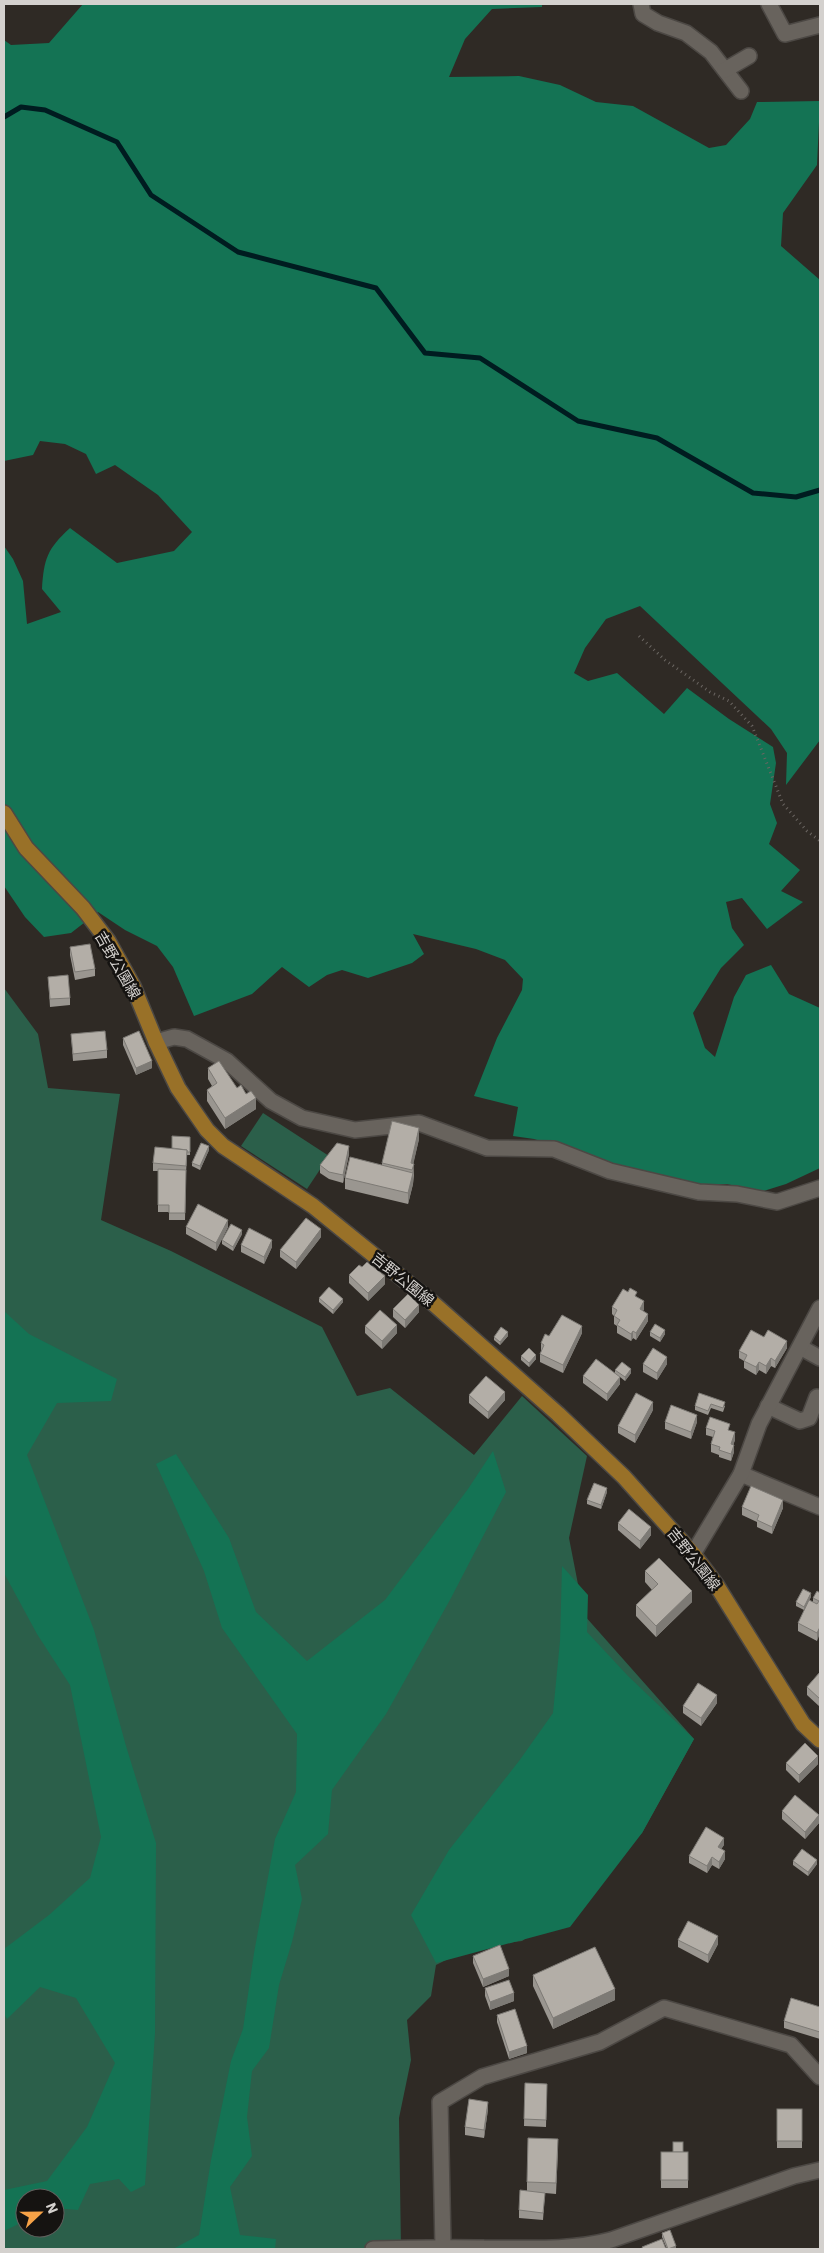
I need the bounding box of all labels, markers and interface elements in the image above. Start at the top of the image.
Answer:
street label: 吉野公園線 [91,928,145,1002]
street label: 吉野公園線 [368,1248,438,1310]
street label: 吉野公園線 [663,1524,725,1594]
north arrow [15,2188,65,2238]
text: N [42,2200,62,2216]

